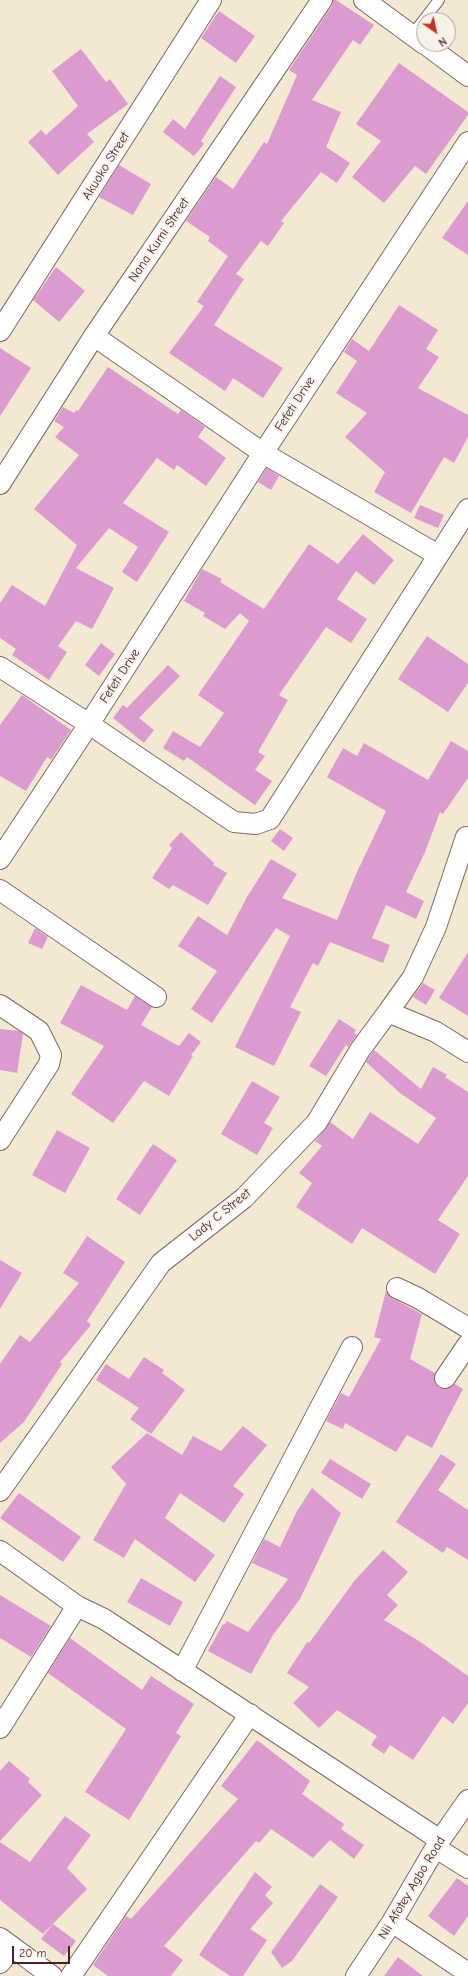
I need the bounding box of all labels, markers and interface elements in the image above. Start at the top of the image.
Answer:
north arrow [416,12,456,52]
text: N [436,34,449,49]
street label: Akuoko Street [79,129,133,203]
street label: Nana Kumi Street [125,195,193,285]
street label: Fefeti Drive [272,374,318,434]
street label: Fefeti Drive [97,646,143,706]
street label: Lady C Street [186,1185,254,1245]
street label: Nii Afotey Agbo Road [375,1834,449,1942]
scale bar [14,1938,72,1964]
text: 20 m [19,1946,47,1960]

